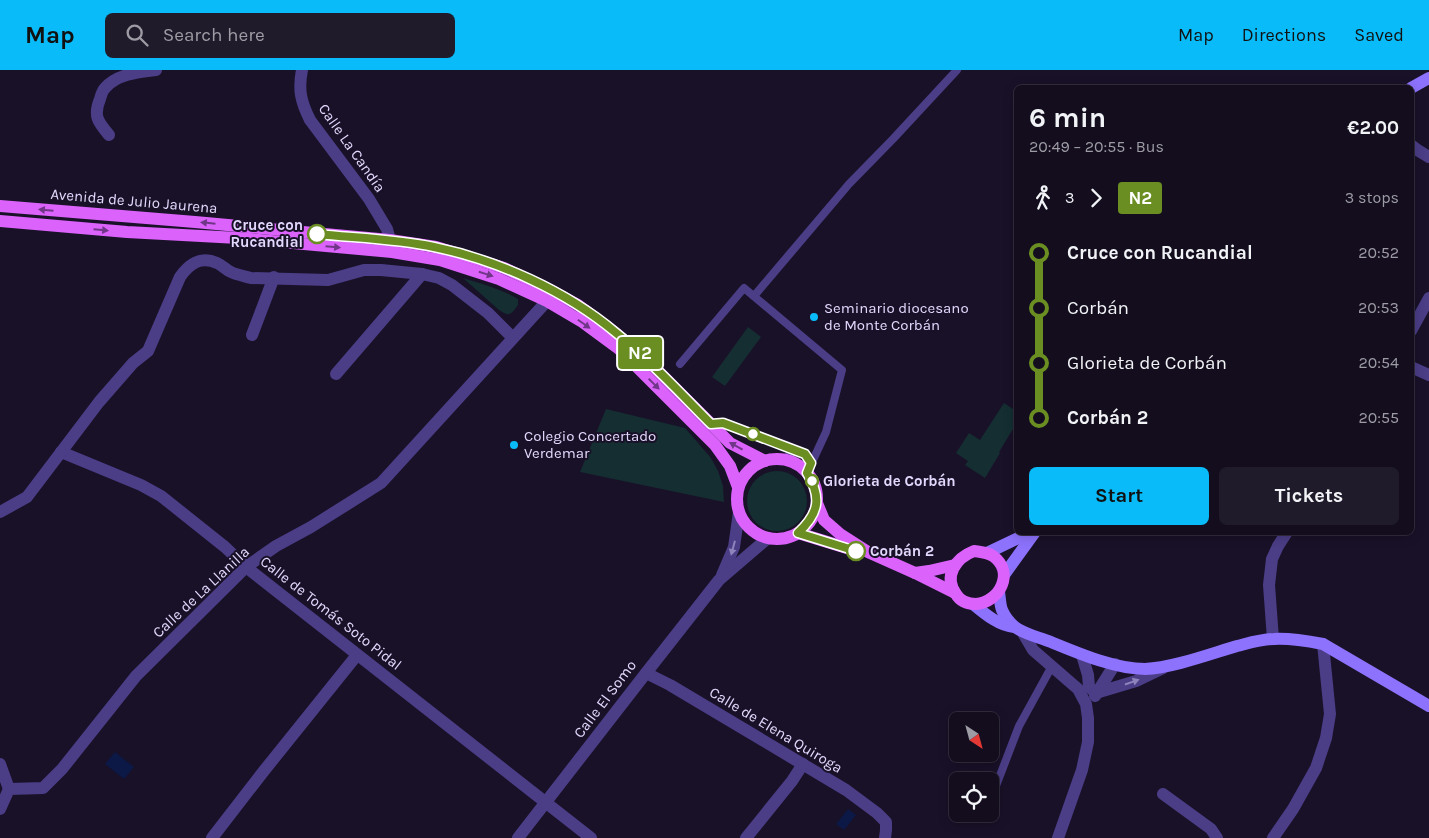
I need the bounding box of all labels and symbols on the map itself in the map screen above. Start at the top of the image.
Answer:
street label: Calle La Candía [315,100,389,196]
street label: Avenida de Julio Jaurena [50,185,218,217]
one-way arrow [38,205,54,213]
place label: Cruce con Rucandial [230,216,303,251]
one-way arrow [200,219,216,227]
marker: Cruce con Rucandial [307,224,327,244]
one-way arrow [93,226,109,234]
one-way arrow [325,243,341,251]
one-way arrow [479,271,494,279]
place label: Seminario diocesano de Monte Corbán [824,299,969,334]
marker: Seminario diocesano de Monte Corbán [808,311,820,323]
one-way arrow [577,319,591,328]
line badge: N2 [618,337,662,369]
one-way arrow [648,377,660,389]
place label: Colegio Concertado Verdemar [524,427,656,462]
unlabelled marker [746,427,760,441]
marker: Colegio Concertado Verdemar [508,439,520,451]
one-way arrow [729,441,742,450]
place label: Glorieta de Corbán [823,472,956,490]
marker: Glorieta de Corbán [805,474,819,488]
one-way arrow [728,540,736,555]
marker: Corbán 2 [846,541,866,561]
place label: Corbán 2 [870,542,934,560]
street label: Calle de La Llanilla [149,543,253,641]
street label: Calle de Tomás Soto Pidal [257,552,405,674]
street label: Calle El Somo [570,657,640,741]
one-way arrow [1125,678,1140,686]
street label: Calle de Elena Quiroga [706,683,846,777]
north arrow [949,712,999,762]

